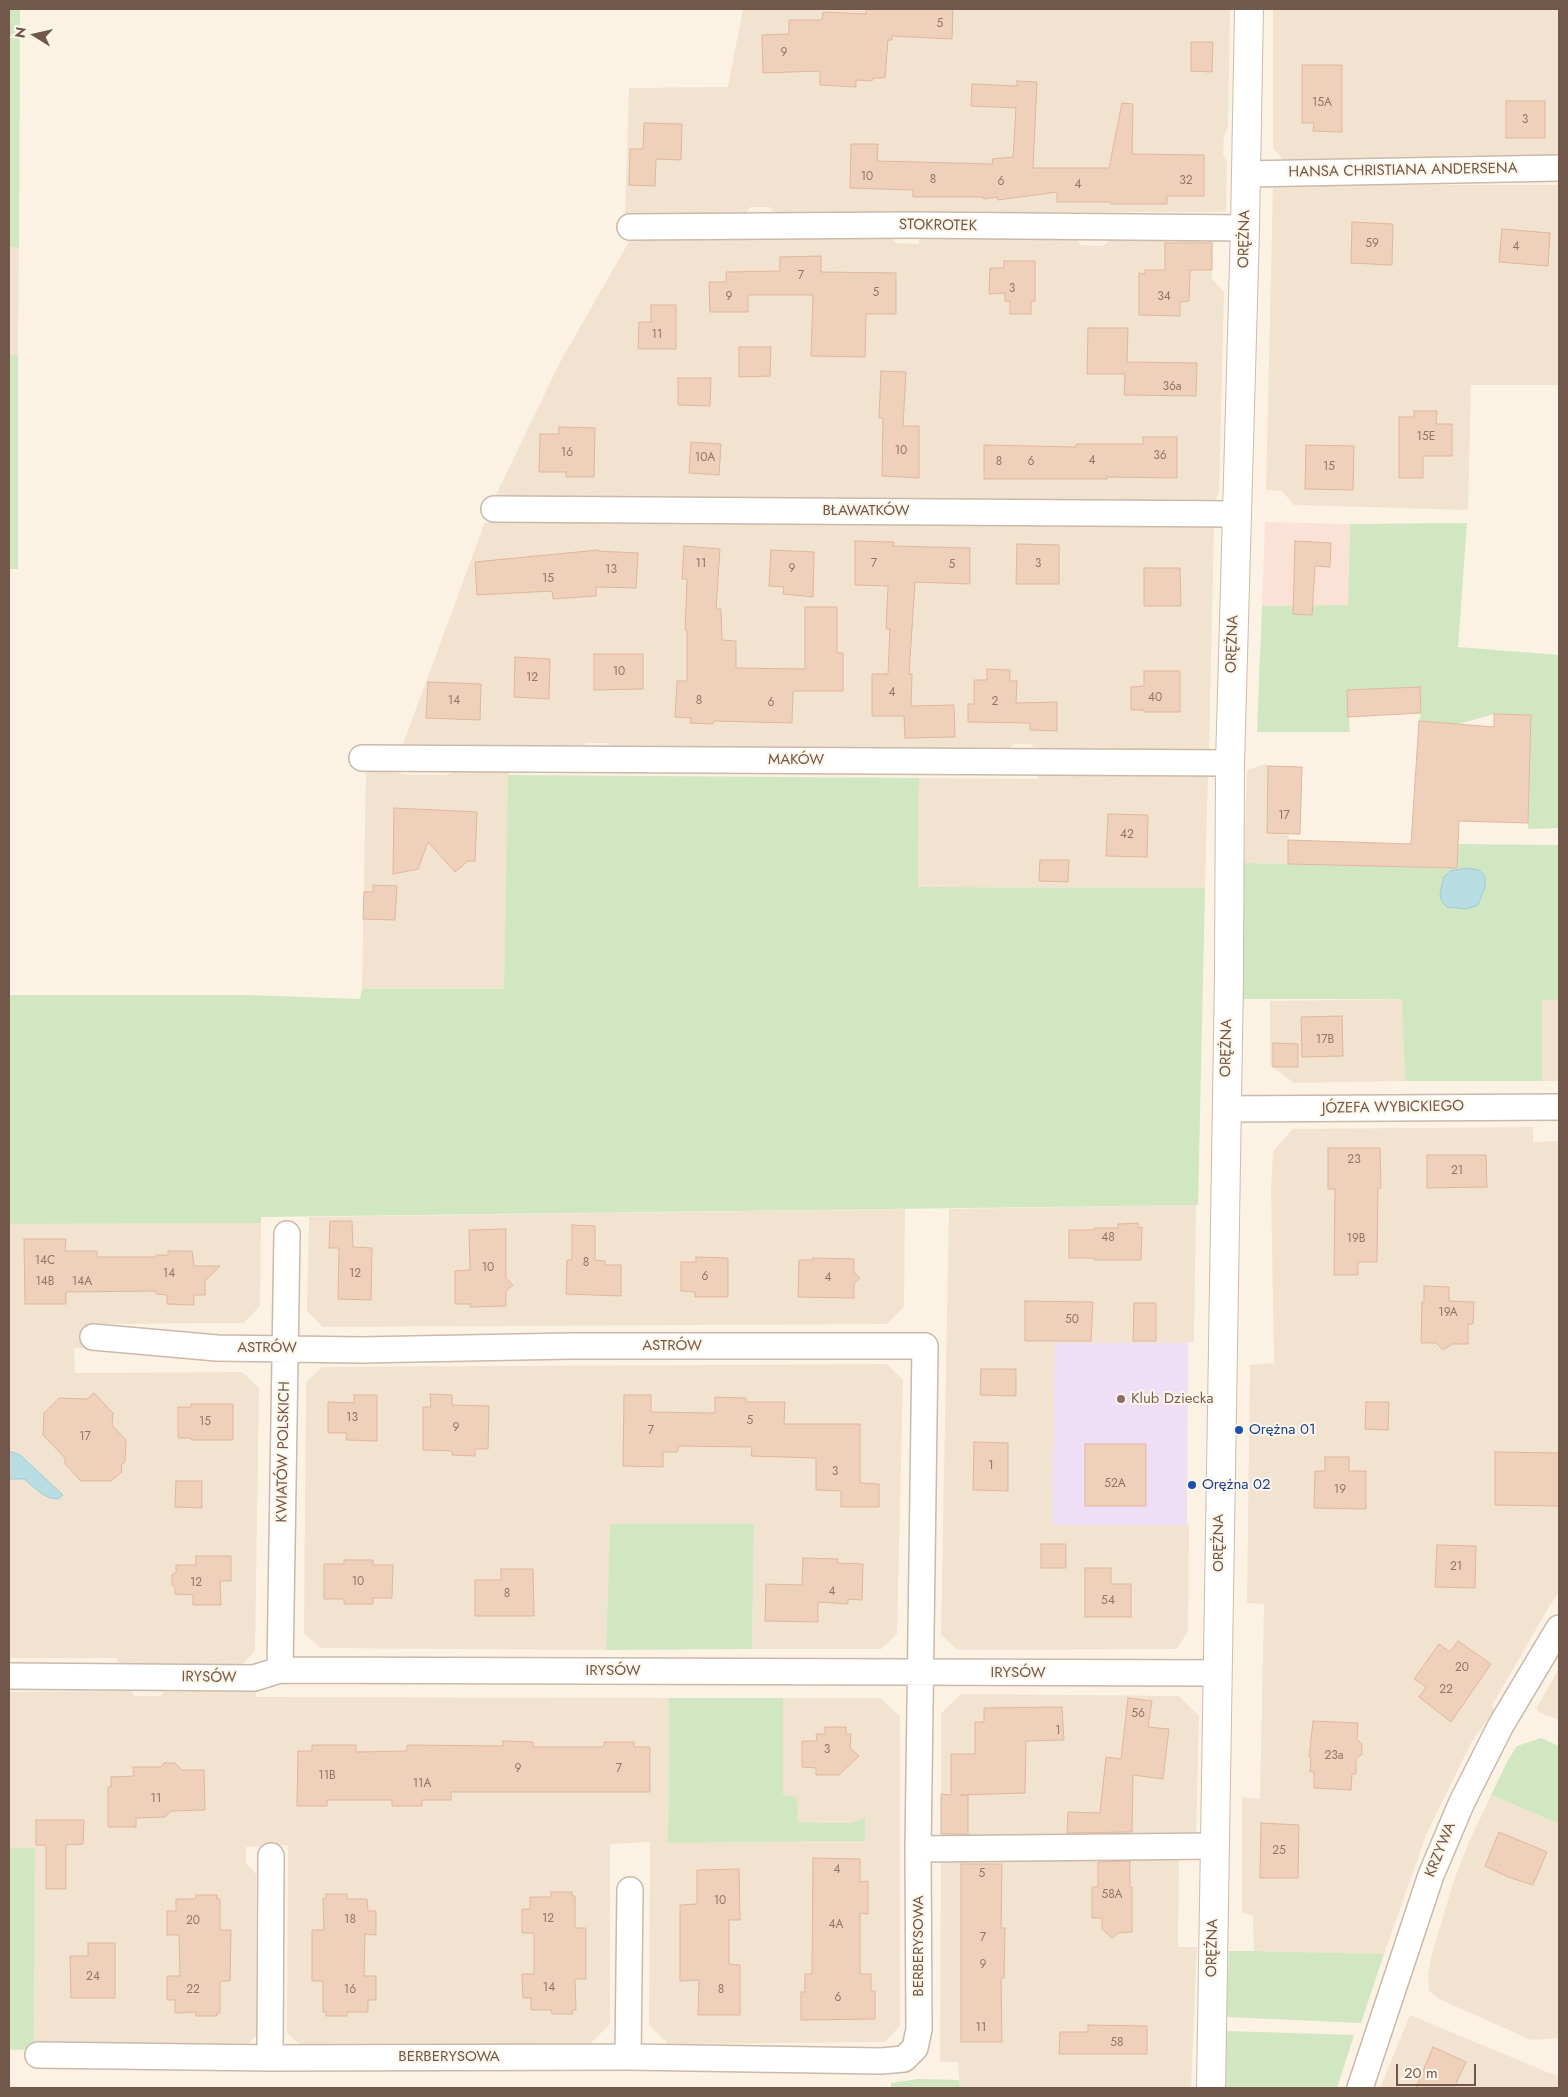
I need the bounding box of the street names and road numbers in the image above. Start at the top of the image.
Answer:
street label: HANSA CHRISTIANA ANDERSENA [1288,160,1518,182]
street label: ORĘŻNA [1235,210,1255,268]
street label: STOKROTEK [899,216,977,236]
street label: BŁAWATKÓW [822,502,910,520]
street label: ORĘŻNA [1223,615,1243,673]
street label: MAKÓW [768,751,824,769]
street label: ORĘŻNA [1217,1019,1237,1077]
street label: JÓZEFA WYBICKIEGO [1322,1098,1464,1118]
street label: ASTRÓW [642,1337,702,1355]
street label: ASTRÓW [237,1339,297,1357]
street label: KWIATÓW POLSKICH [274,1381,294,1523]
street label: ORĘŻNA [1210,1514,1228,1572]
street label: IRYSÓW [586,1662,640,1680]
street label: IRYSÓW [991,1664,1045,1682]
street label: IRYSÓW [181,1669,237,1687]
street label: KRZYWA [1422,1820,1460,1880]
street label: BERBERYSOWA [910,1895,928,1997]
street label: ORĘŻNA [1203,1919,1223,1977]
street label: BERBERYSOWA [398,2048,500,2066]

